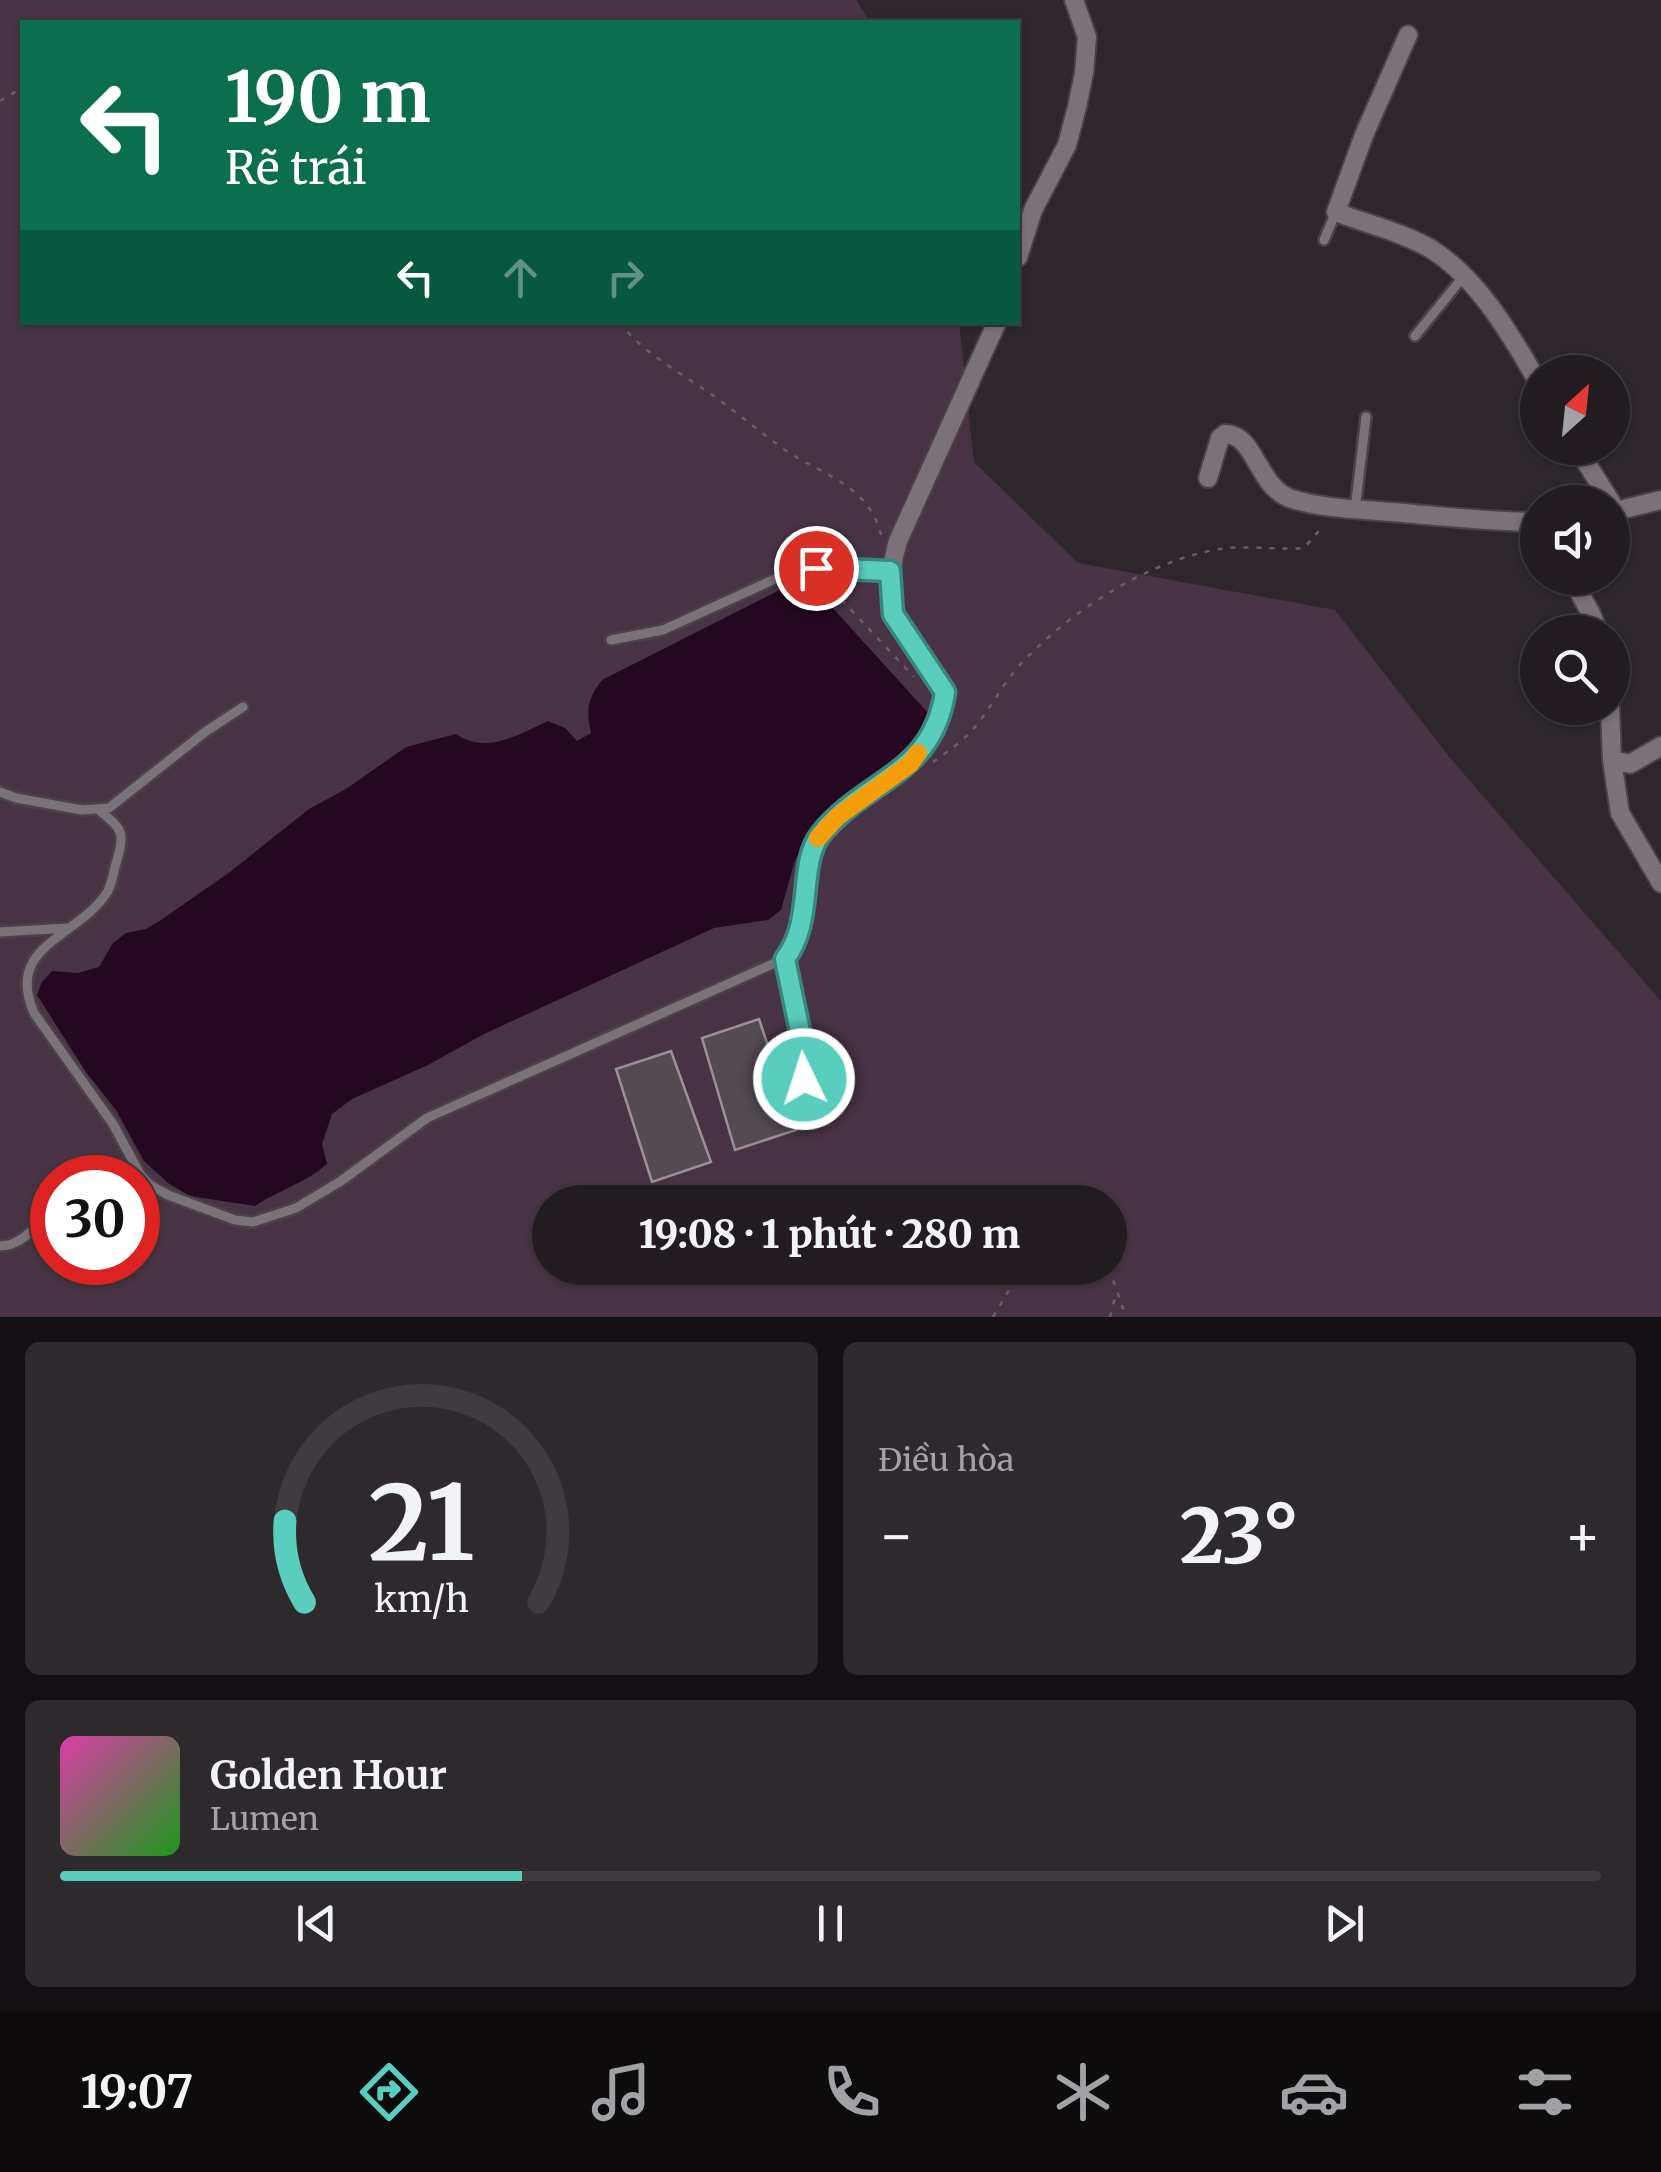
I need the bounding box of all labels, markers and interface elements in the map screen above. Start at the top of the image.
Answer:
text: 190 m [225,53,431,141]
icon: left [60,60,190,190]
text: Rẽ trái [225,140,367,196]
icon: left [388,250,443,305]
icon: ahead [493,250,548,305]
icon: right [598,250,653,305]
north arrow [1520,355,1630,465]
map controls [1520,355,1630,725]
button: sound [1520,485,1630,595]
pin [774,526,859,611]
icon: arrive [789,541,844,596]
button: search [1520,615,1630,725]
position arrow [752,1027,856,1131]
speed limit sign: 30 [30,1155,160,1285]
text: 19:08 · 1 phút · 280 m [639,1211,1020,1258]
text: Điều hòa [878,1440,1014,1480]
text: 21 [368,1458,475,1588]
text: 23° [1180,1489,1299,1583]
text: − [878,1501,915,1570]
text: + [1564,1501,1601,1570]
text: km/h [374,1577,469,1622]
text: Golden Hour [210,1752,447,1799]
text: Lumen [210,1799,319,1839]
icon: previous [289,1896,344,1951]
icon: pause [803,1896,858,1951]
icon: next [1317,1896,1372,1951]
icon: directions [354,2057,424,2127]
icon: music [586,2057,656,2127]
icon: phone [817,2057,887,2127]
icon: climate [1048,2057,1118,2127]
icon: car [1279,2057,1349,2127]
icon: filters [1510,2057,1580,2127]
text: 19:07 [81,2064,193,2120]

